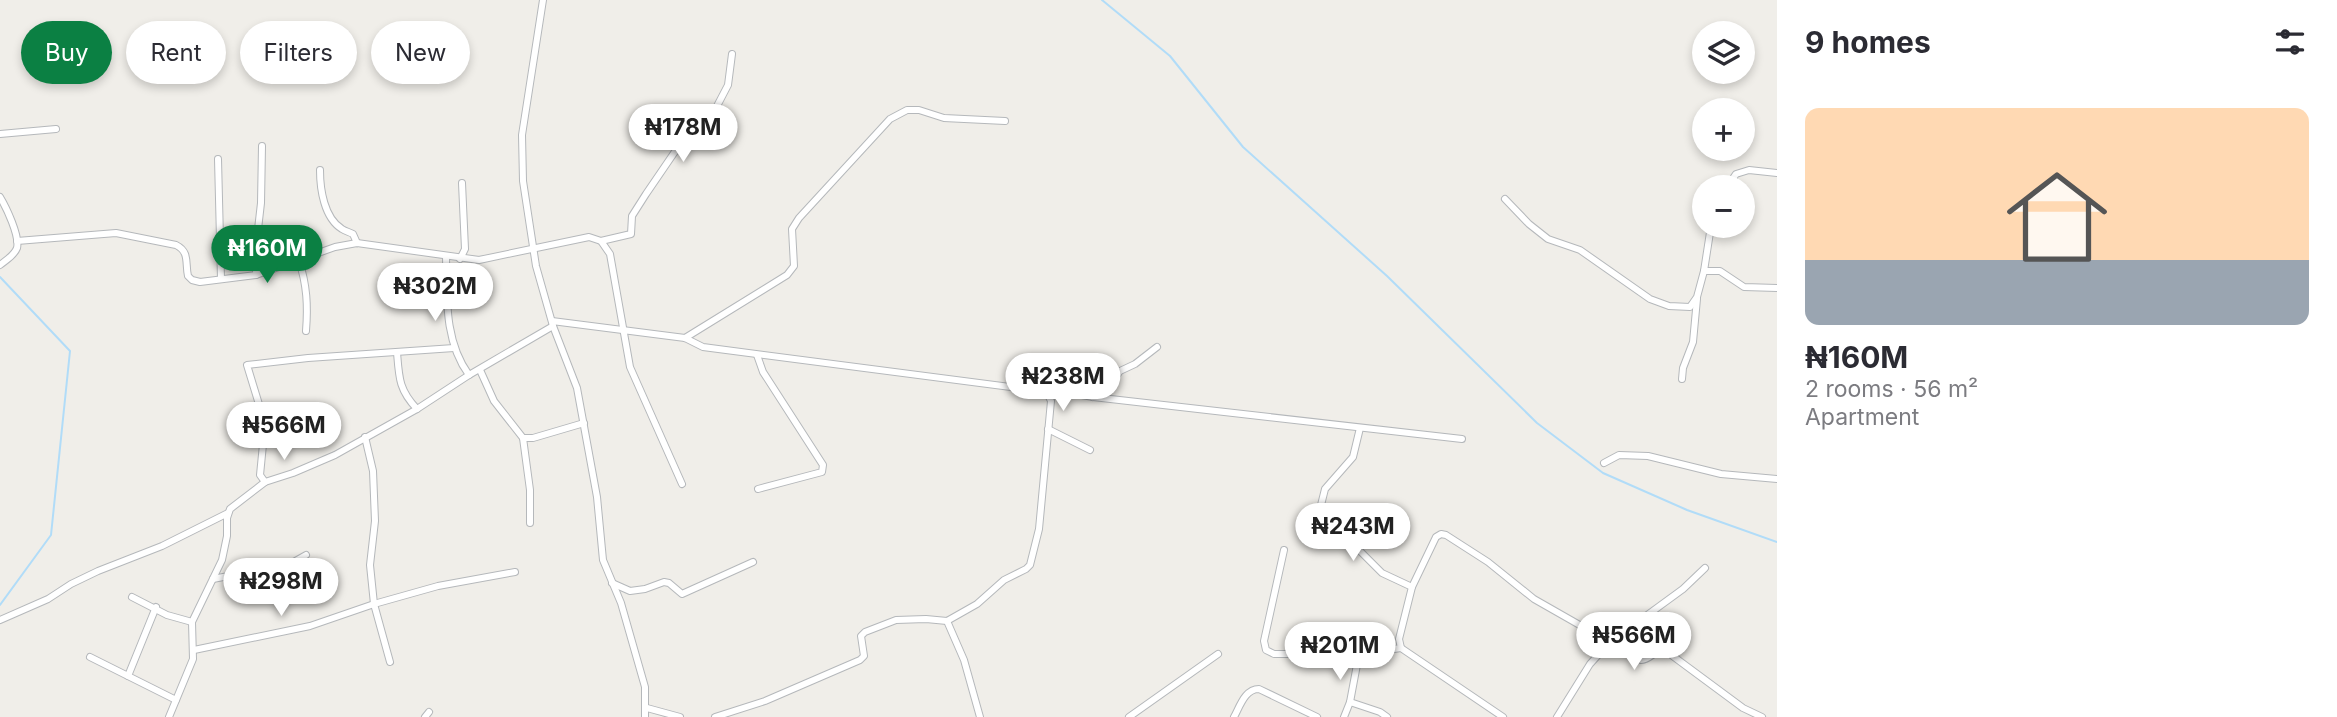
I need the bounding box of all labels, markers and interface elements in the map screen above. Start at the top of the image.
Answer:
chip: Buy [21,21,112,84]
chip: Rent [126,21,226,84]
chip: Filters [240,21,357,84]
chip: New [371,21,470,84]
map controls [1692,21,1755,238]
button: layers [1692,21,1755,84]
icon: filters [2271,23,2309,61]
text: 9 homes [1805,24,1931,60]
button: + [1692,98,1755,161]
pin: ₦178M [634,104,732,164]
text: ₦178M [645,113,721,141]
icon: home [1994,154,2120,280]
button: − [1692,175,1755,238]
pin: ₦160M [218,226,316,285]
text: ₦160M [227,234,307,262]
pin: ₦302M [386,264,484,323]
text: ₦302M [393,272,477,300]
text: ₦160M [1805,339,1908,375]
pin: ₦238M [1014,354,1112,413]
text: ₦238M [1021,362,1105,390]
text: 2 rooms · 56 m² [1805,375,1978,403]
pin: ₦566M [235,402,333,462]
text: Apartment [1805,403,1919,431]
text: ₦566M [242,411,326,439]
pin: ₦243M [1304,504,1402,563]
text: ₦243M [1311,512,1395,540]
pin: ₦298M [232,558,330,618]
text: ₦298M [239,567,323,595]
pin: ₦566M [1585,612,1683,672]
text: ₦566M [1592,621,1676,649]
pin: ₦201M [1291,622,1389,682]
text: ₦201M [1301,631,1379,659]

